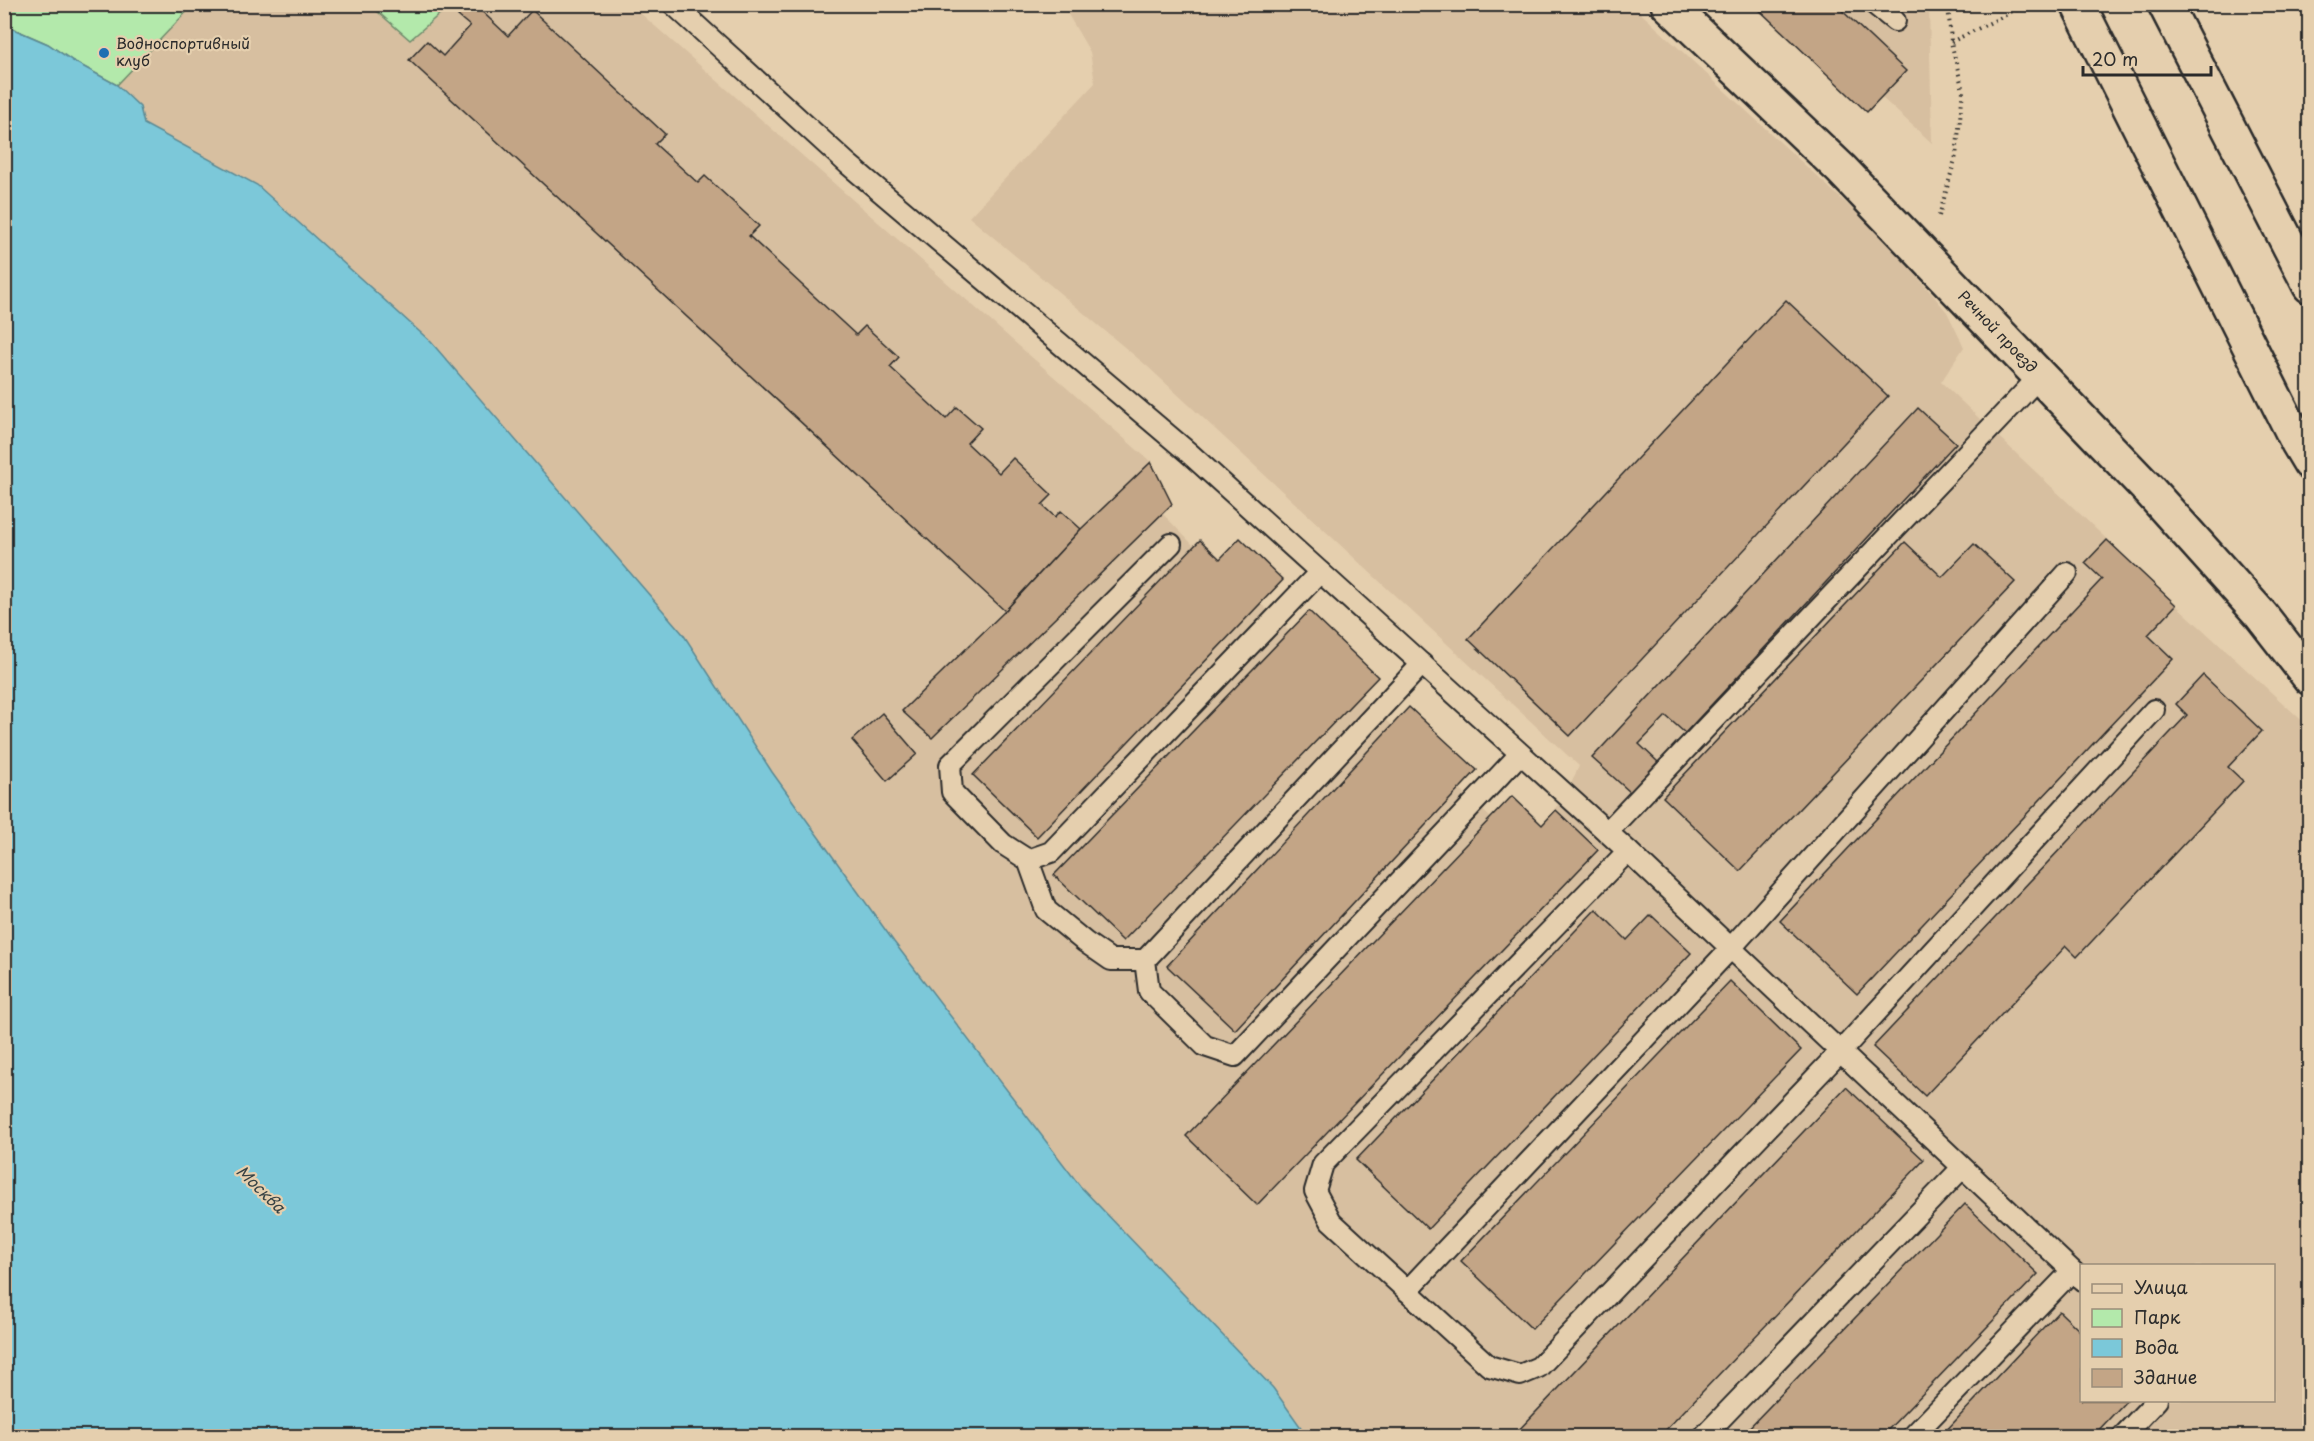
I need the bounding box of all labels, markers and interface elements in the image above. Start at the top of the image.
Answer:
place label: Водноспортивный клуб [116,31,250,71]
scale bar [2083,39,2210,77]
text: 20 m [2092,45,2138,72]
marker: Водноспортивный клуб [97,46,111,60]
street label: Речной проезд [1953,285,2044,377]
water label: Москва [232,1159,292,1218]
legend [2080,1264,2275,1402]
text: Улица [2134,1273,2188,1300]
text: Парк [2134,1303,2181,1330]
text: Вода [2134,1333,2179,1360]
text: Здание [2134,1363,2197,1390]

